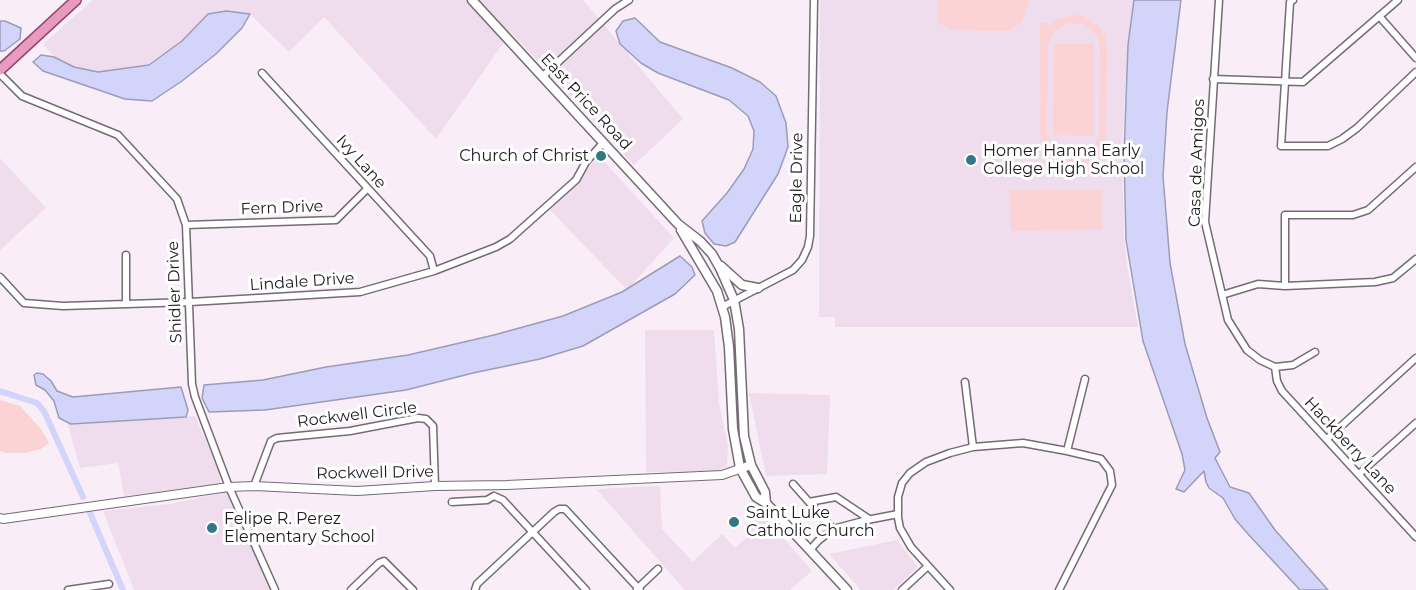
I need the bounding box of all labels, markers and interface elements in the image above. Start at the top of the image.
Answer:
street label: East Price Road [536,50,636,154]
street label: Casa de Amigos [1185,99,1209,227]
street label: Ivy Lane [332,131,390,193]
street label: Eagle Drive [787,132,807,224]
place label: Homer Hanna Early College High School [983,141,1144,179]
place label: Church of Christ [459,146,589,166]
marker: Church of Christ [594,149,608,163]
marker: Homer Hanna Early College High School [964,153,978,167]
street label: Fern Drive [240,197,324,219]
street label: Shidler Drive [164,241,186,343]
street label: Lindale Drive [249,269,355,295]
street label: Hackberry Lane [1300,393,1400,499]
street label: Rockwell Circle [296,398,418,432]
street label: Rockwell Drive [316,462,434,484]
place label: Saint Luke Catholic Church [746,503,875,541]
place label: Felipe R. Perez Elementary School [224,509,375,547]
marker: Saint Luke Catholic Church [727,515,741,529]
marker: Felipe R. Perez Elementary School [205,521,219,535]

